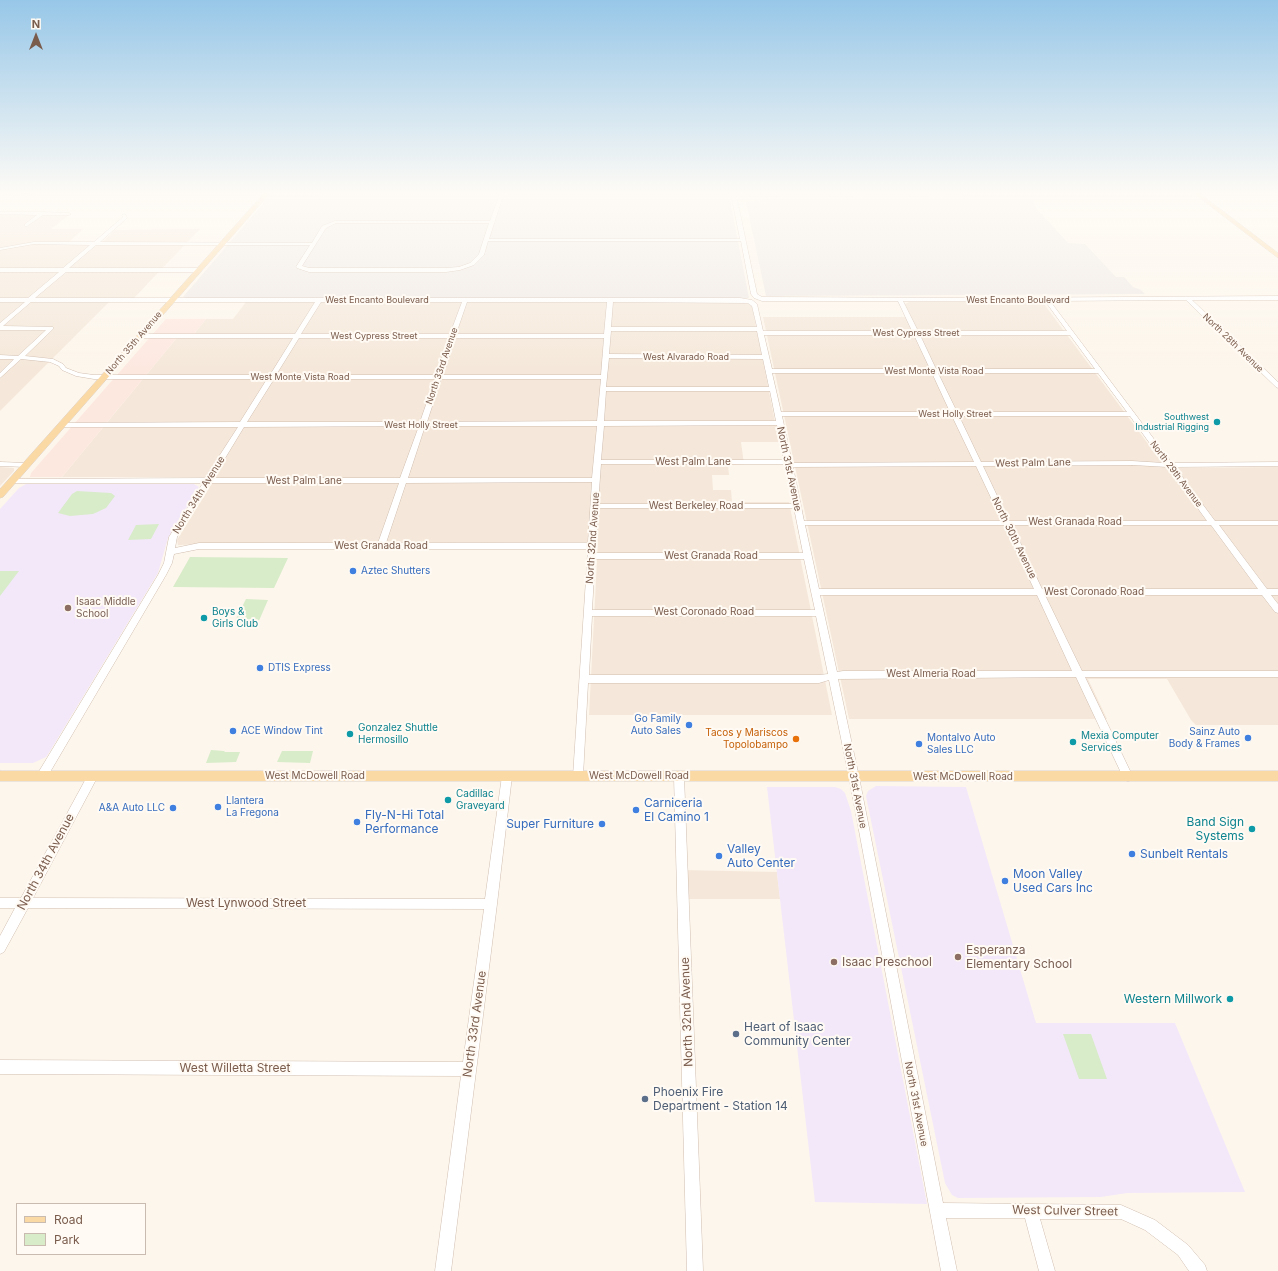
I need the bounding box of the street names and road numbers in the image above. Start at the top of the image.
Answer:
street label: West Encanto Boulevard [325,295,429,305]
street label: West Encanto Boulevard [966,295,1070,305]
street label: North 35th Avenue [104,309,164,377]
street label: North 28th Avenue [1200,311,1266,375]
street label: North 33rd Avenue [424,326,460,406]
street label: West Cypress Street [873,328,959,338]
street label: West Cypress Street [331,331,417,341]
street label: West Alvarado Road [643,352,729,362]
street label: West Monte Vista Road [885,366,983,376]
street label: West Monte Vista Road [251,372,349,382]
street label: West Holly Street [918,409,992,419]
street label: West Holly Street [384,420,458,430]
street label: North 31st Avenue [774,426,804,512]
street label: North 29th Avenue [1148,439,1204,509]
street label: North 34th Avenue [170,454,228,536]
street label: West Palm Lane [655,456,731,468]
street label: West Palm Lane [995,456,1071,470]
street label: West Palm Lane [266,475,342,487]
street label: North 32nd Avenue [584,492,602,584]
street label: North 30th Avenue [989,495,1039,581]
street label: West Berkeley Road [649,500,743,512]
street label: West Granada Road [1028,516,1122,528]
street label: West Granada Road [334,540,428,552]
street label: West Granada Road [664,550,758,562]
street label: West Coronado Road [1044,586,1144,598]
street label: West Coronado Road [654,606,754,618]
street label: West Almeria Road [886,668,976,680]
street label: North 31st Avenue [841,743,869,829]
street label: West McDowell Road [265,770,365,782]
street label: West McDowell Road [589,770,689,782]
street label: West McDowell Road [913,771,1013,783]
street label: North 34th Avenue [15,811,77,913]
street label: West Lynwood Street [186,896,306,910]
street label: North 32nd Avenue [678,957,696,1067]
street label: North 33rd Avenue [460,970,490,1078]
street label: West Willetta Street [180,1061,290,1075]
street label: North 31st Avenue [902,1061,930,1147]
street label: West Culver Street [1012,1203,1118,1219]

